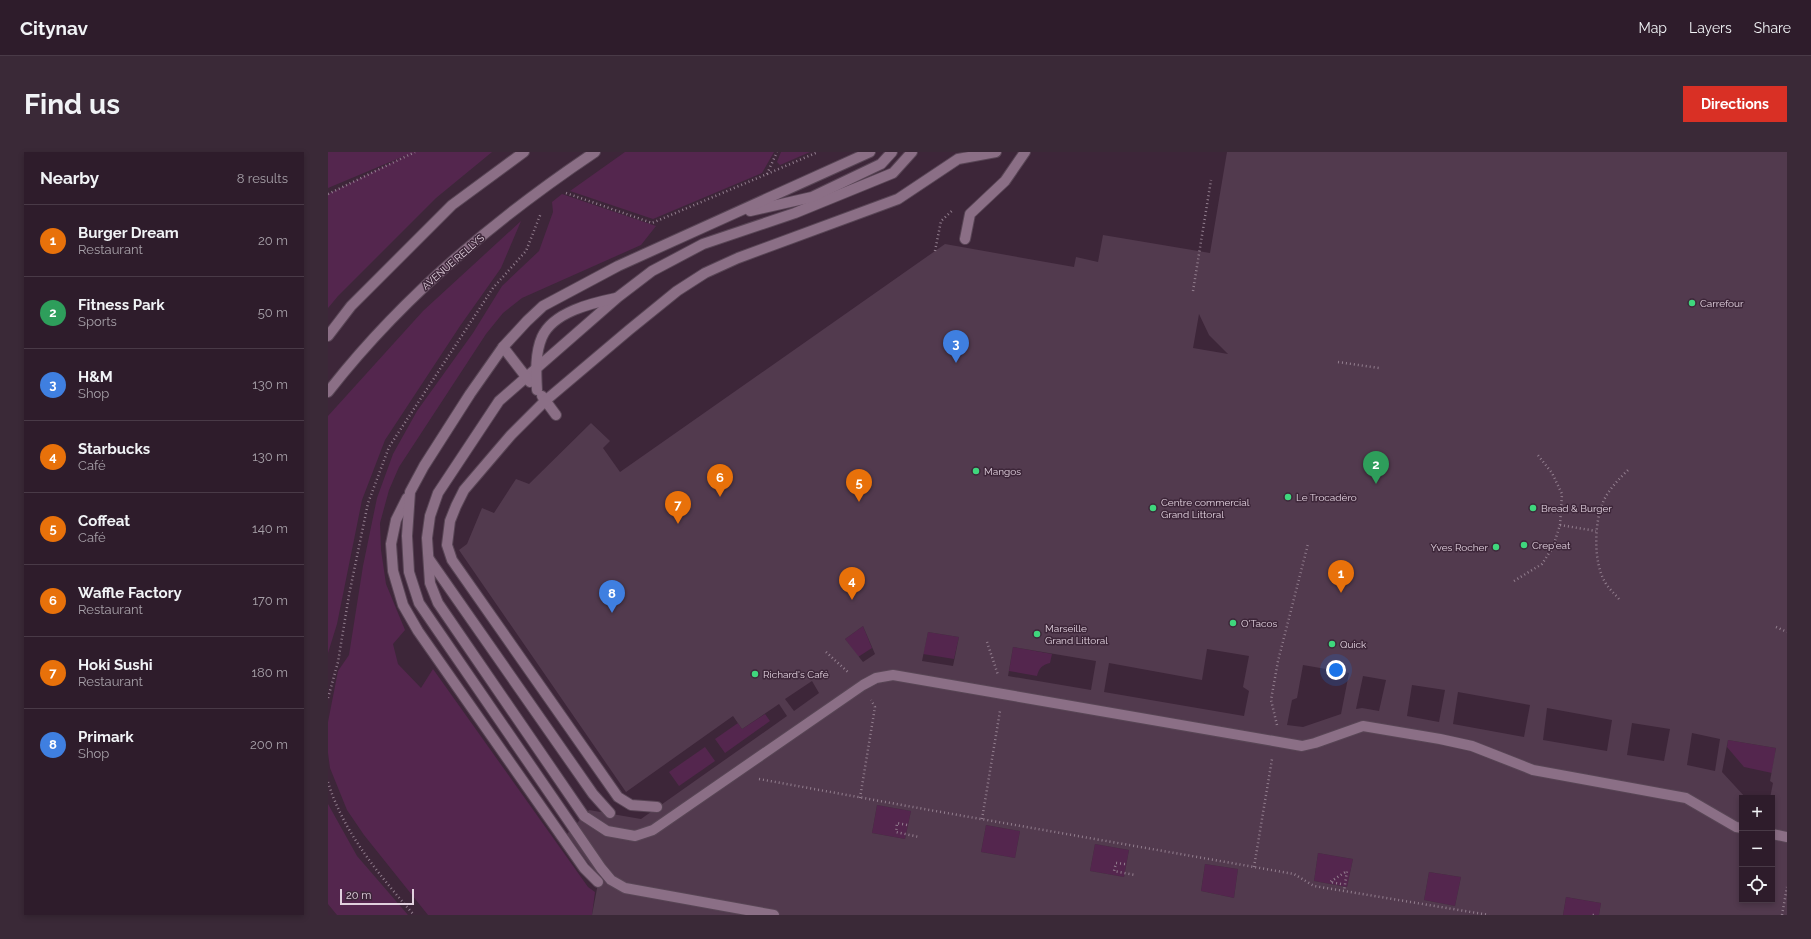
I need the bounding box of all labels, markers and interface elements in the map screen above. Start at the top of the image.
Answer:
text: Citynav [20,17,88,39]
text: Map [1639,20,1667,36]
text: Layers [1689,20,1732,36]
text: Share [1754,20,1791,36]
button: Directions [1683,86,1787,122]
text: Find us [24,88,120,121]
text: Nearby [40,168,99,188]
text: 8 results [237,171,288,186]
text: Burger Dream [78,224,179,242]
street label: AVENUE RELLYS [420,232,486,292]
text: 1 [50,233,56,248]
text: 20 m [258,233,288,248]
text: Restaurant [78,242,143,257]
text: Fitness Park [78,296,165,314]
marker: Carrefour [1687,298,1697,308]
place label: Carrefour [1700,298,1744,309]
text: 2 [49,305,57,320]
text: 50 m [258,305,288,320]
text: Sports [78,314,117,329]
pin: 3 [943,330,969,363]
text: H&M [78,368,113,386]
text: 3 [49,377,57,392]
text: 130 m [252,377,288,392]
text: Shop [78,386,109,401]
text: Starbucks [78,440,150,458]
text: 4 [49,449,57,464]
text: 130 m [252,449,288,464]
pin: 2 [1363,451,1389,484]
text: Café [78,458,106,473]
pin: 6 [707,464,733,497]
marker: Mangos [971,466,981,476]
place label: Mangos [984,466,1021,477]
pin: 5 [846,469,872,502]
pin: 7 [665,491,691,524]
marker: Le Trocadéro [1283,492,1293,502]
place label: Le Trocadéro [1296,492,1357,503]
place label: Centre commercial Grand Littoral [1161,497,1250,520]
marker: Centre commercial Grand Littoral [1148,503,1158,513]
marker: Bread & Burger [1528,503,1538,513]
place label: Bread & Burger [1541,503,1612,514]
text: Coffeat [78,512,130,530]
text: 5 [49,521,57,536]
text: 140 m [252,521,288,536]
text: Café [78,530,106,545]
marker: Crep'eat [1519,540,1529,550]
place label: Crep'eat [1532,540,1571,551]
place label: Yves Rocher [1430,542,1488,553]
marker: Yves Rocher [1491,542,1501,552]
pin: 1 [1328,560,1354,593]
pin: 4 [839,567,865,600]
pin: 8 [599,580,625,613]
text: Waffle Factory [78,584,182,602]
text: 6 [49,593,57,608]
text: 170 m [252,593,288,608]
text: Restaurant [78,602,143,617]
marker: O'Tacos [1228,618,1238,628]
place label: O'Tacos [1241,618,1277,629]
place label: Marseille Grand Littoral [1045,623,1108,646]
marker: Marseille Grand Littoral [1032,629,1042,639]
marker: Quick [1327,639,1337,649]
place label: Quick [1340,639,1367,650]
text: Hoki Sushi [78,656,153,674]
your location [1326,660,1346,680]
text: 7 [49,665,57,680]
text: 180 m [252,665,288,680]
marker: Richard's Café [750,669,760,679]
place label: Richard's Café [763,669,829,680]
text: Restaurant [78,674,143,689]
text: Primark [78,728,134,746]
text: 8 [49,737,57,752]
text: 200 m [250,737,288,752]
text: Shop [78,746,109,761]
map controls [1739,795,1775,903]
button: + [1739,795,1775,831]
button: − [1739,831,1775,867]
button: locate [1739,867,1775,903]
scale bar [340,887,414,906]
text: 20 m [346,889,371,902]

